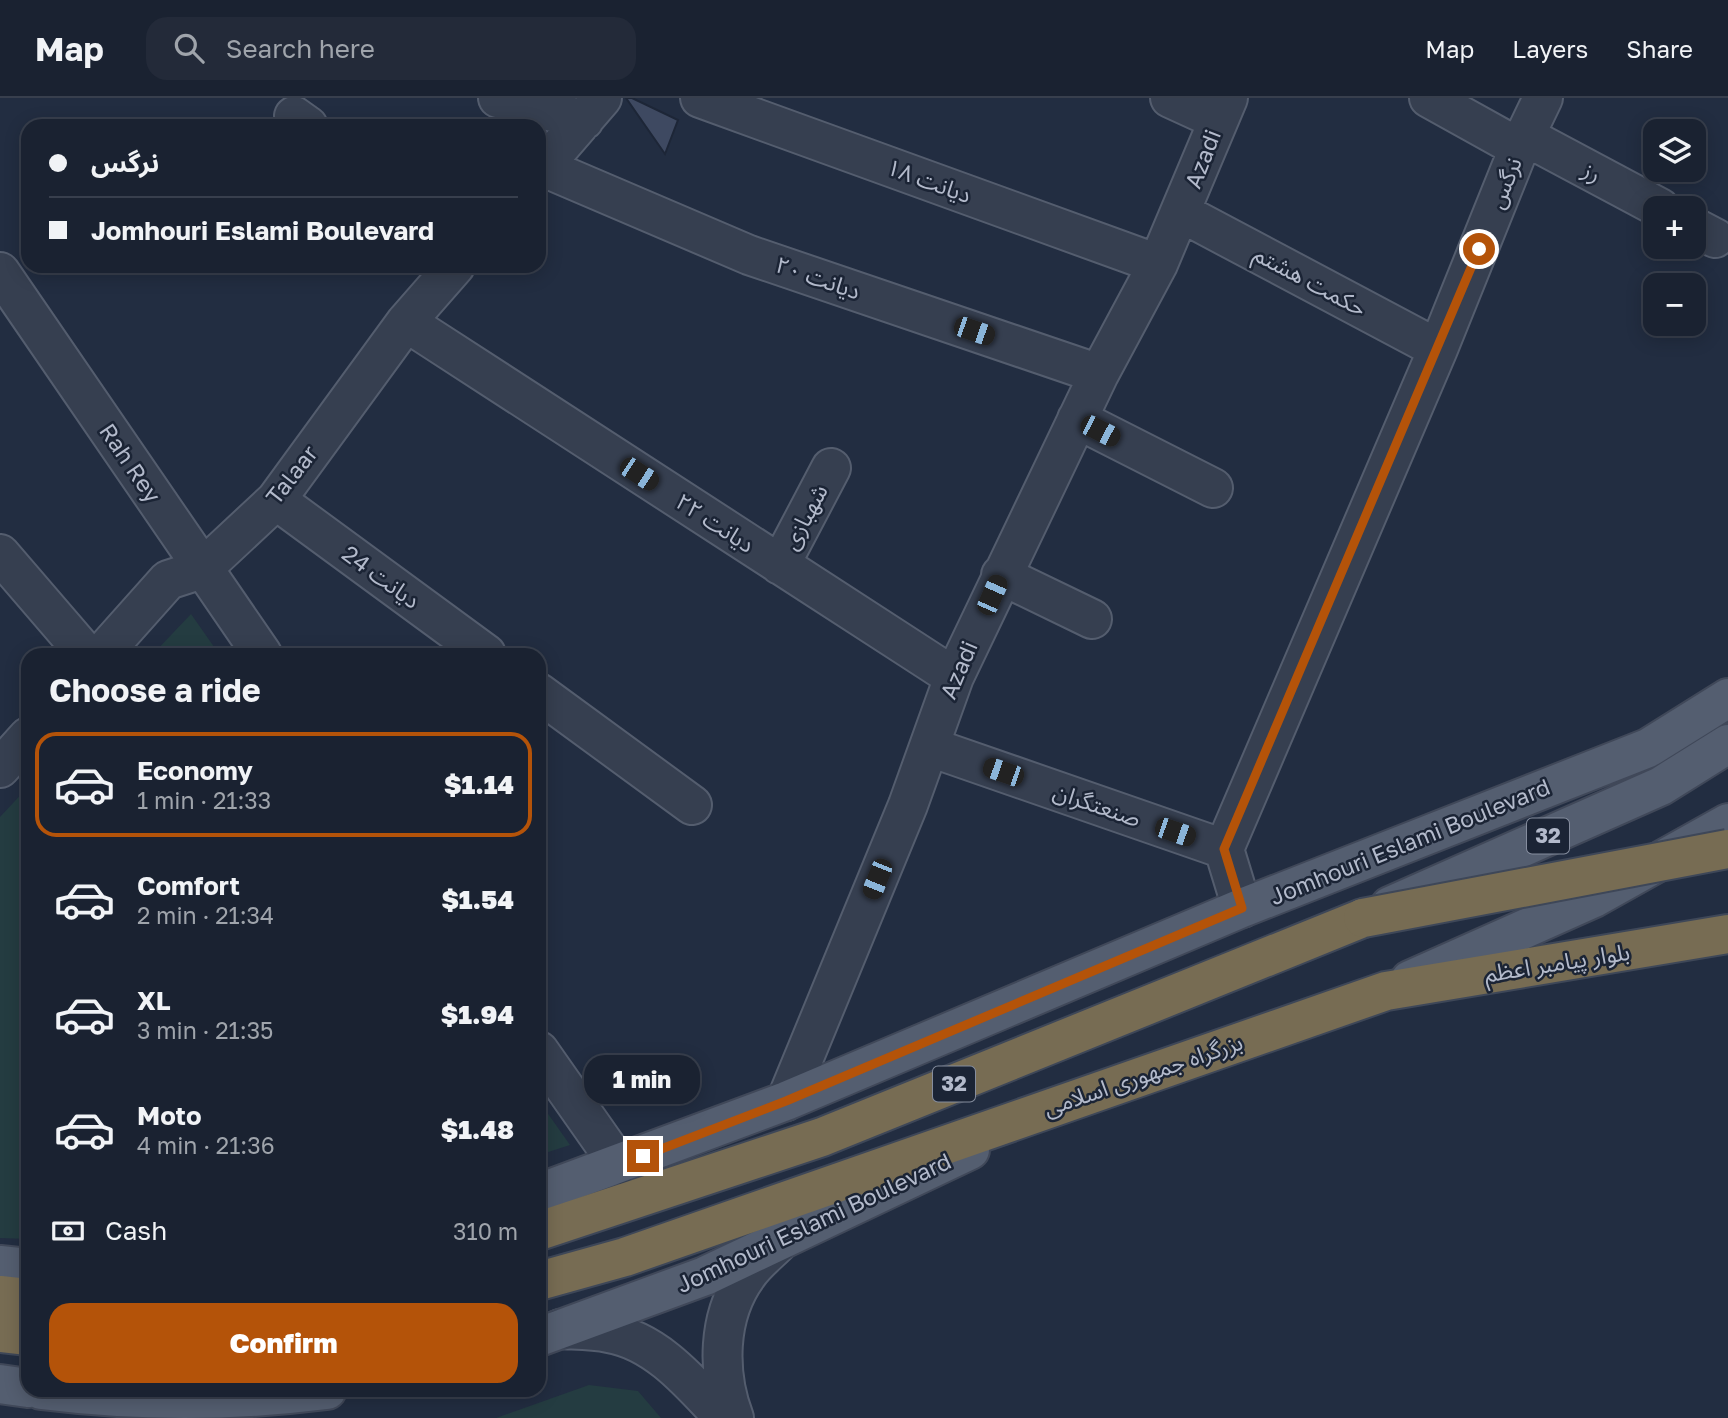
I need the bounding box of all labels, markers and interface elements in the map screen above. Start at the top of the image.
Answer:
search box [146,17,636,80]
text: Map [35,29,104,68]
icon: search [170,29,208,67]
text: Search here [226,33,375,64]
text: Map [1425,34,1474,63]
text: Layers [1512,34,1588,63]
text: Share [1626,34,1693,63]
map controls [1643,119,1706,336]
button: layers [1643,119,1706,182]
street label: Azadi [1178,125,1226,192]
text: نرگس [91,147,159,178]
street label: دیانت ۱۸ [883,152,975,208]
street label: نرگس [1481,153,1528,213]
street label: رز [1577,154,1606,188]
button: + [1643,196,1706,259]
text: Jomhouri Eslami Boulevard [91,215,434,246]
route start [1463,233,1495,265]
street label: حکمت هشتم [1247,239,1372,325]
street label: دیانت ۲۰ [772,250,864,305]
button: − [1643,273,1706,336]
car [951,314,998,348]
car [1077,412,1124,450]
street label: Rah Rey [94,418,168,507]
street label: Talaar [259,439,323,510]
car [616,454,663,494]
street label: شهبازی [775,479,834,555]
street label: دیانت ۲۲ [671,486,760,558]
street label: دیانت 24 [337,539,426,614]
car [974,572,1011,618]
street label: Azadi [933,636,983,703]
text: Choose a ride [49,671,261,709]
icon: car [53,753,116,816]
text: Economy [137,755,253,786]
car [980,755,1027,789]
text: $1.14 [444,769,514,800]
street label: Jomhouri Eslami Boulevard [1265,772,1554,910]
street label: صنعتگران [1050,776,1145,833]
text: 1 min · 21:33 [137,786,271,814]
car [1152,815,1199,849]
road number: 32 [1527,818,1569,854]
car [860,856,895,902]
icon: car [53,868,116,931]
text: Comfort [137,870,240,901]
text: $1.54 [441,884,514,915]
text: 2 min · 21:34 [137,901,274,929]
street label: بلوار پیامبر اعظم [1482,937,1632,991]
icon: car [53,983,116,1046]
text: XL [137,985,171,1016]
text: $1.94 [441,999,514,1030]
text: 3 min · 21:35 [137,1016,273,1044]
street label: بزرگراه جمهوری اسلامی [1039,1027,1246,1122]
callout: 1 min [585,1054,701,1104]
text: 1 min [613,1065,671,1093]
road number: 32 [933,1066,975,1102]
icon: car [53,1098,116,1161]
text: Moto [137,1100,202,1131]
text: $1.48 [441,1114,514,1145]
text: 4 min · 21:36 [137,1131,275,1159]
route end [627,1140,659,1172]
street label: Jomhouri Eslami Boulevard [672,1146,955,1298]
icon: cash [49,1212,87,1250]
text: Cash [105,1215,167,1246]
text: 310 m [453,1217,518,1245]
button: Confirm [49,1303,518,1383]

